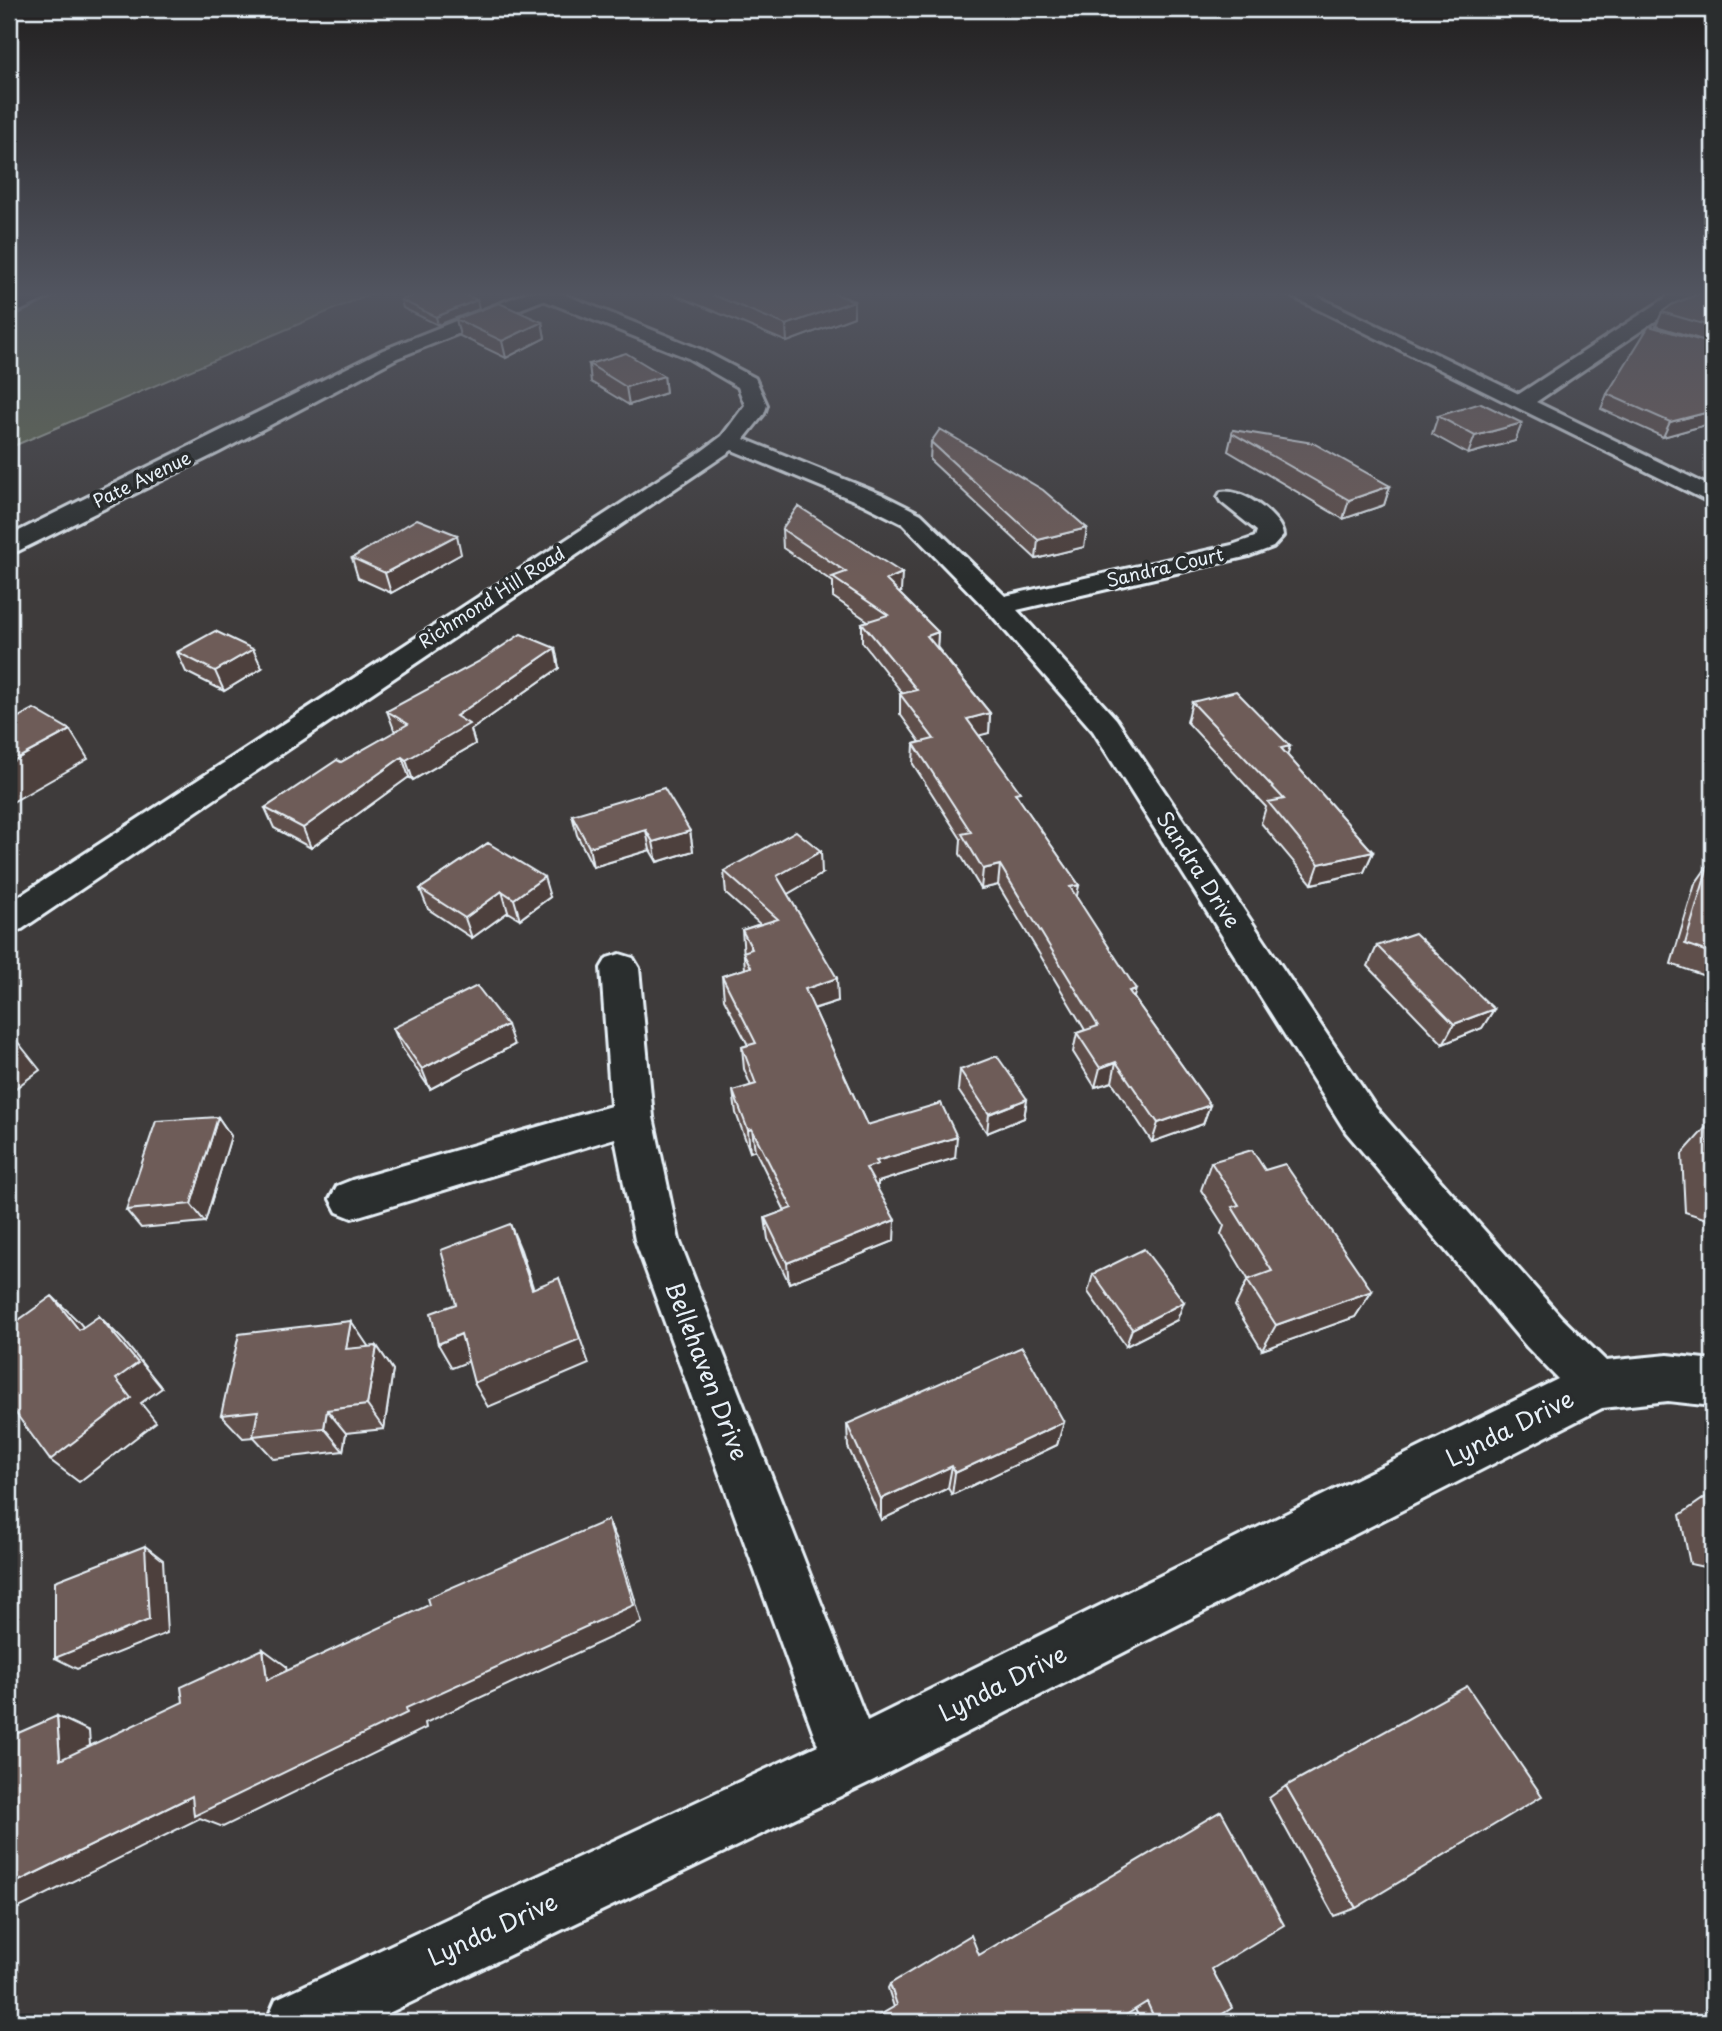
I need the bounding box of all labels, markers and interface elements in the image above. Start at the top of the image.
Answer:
street label: Pate Avenue [88,443,195,514]
street label: Richmond Hill Road [413,539,570,654]
street label: Sandra Court [1103,540,1226,593]
street label: Sandra Drive [1150,804,1250,934]
street label: Bellehaven Drive [657,1275,759,1465]
street label: Lynda Drive [1439,1379,1579,1475]
street label: Lynda Drive [932,1634,1072,1730]
street label: Lynda Drive [421,1882,563,1974]

